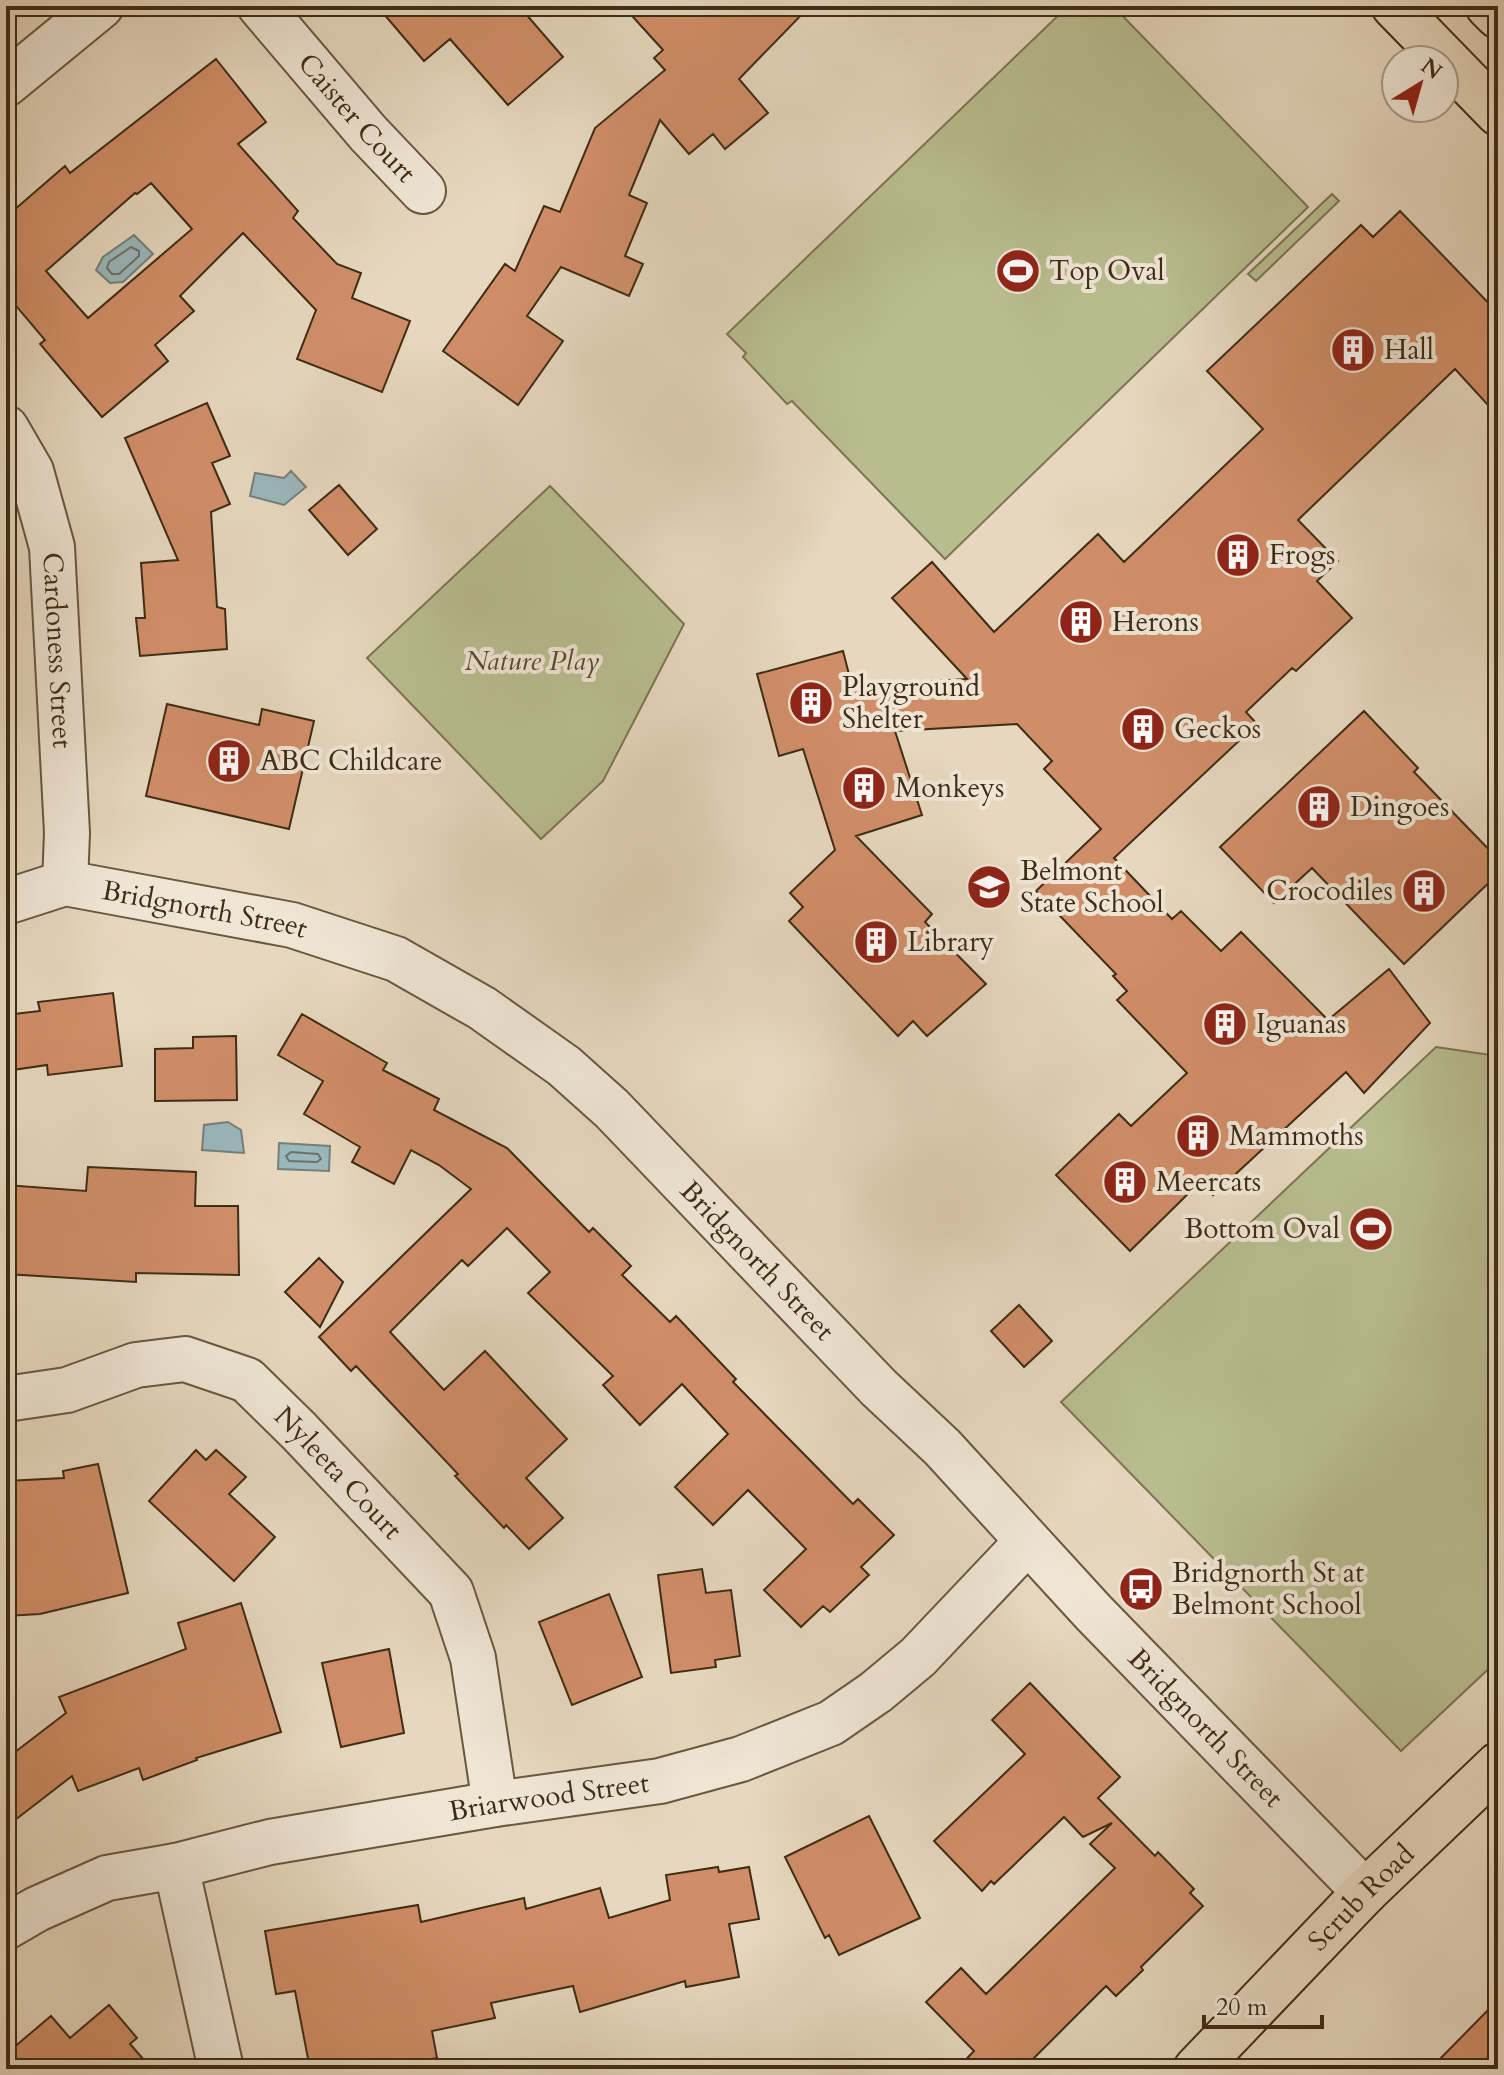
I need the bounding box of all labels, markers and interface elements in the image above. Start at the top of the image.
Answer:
north arrow [1380,44,1460,124]
street label: Caister Court [289,45,424,191]
text: N [1415,51,1448,87]
sports icon: Top Oval [994,247,1042,295]
place label: Top Oval [1049,252,1165,290]
building icon: Hall [1329,326,1377,374]
place label: Hall [1384,331,1434,369]
building icon: Frogs [1214,531,1262,579]
place label: Frogs [1269,536,1335,574]
street label: Cardoness Street [33,551,82,749]
building icon: Herons [1057,598,1105,646]
place label: Herons [1112,603,1199,641]
park label: Nature Play [465,642,600,680]
place label: Playground Shelter [842,668,980,738]
building icon: Playground Shelter [787,679,835,727]
building icon: Geckos [1119,705,1167,753]
place label: Geckos [1174,710,1261,748]
building icon: ABC Childcare [205,737,253,785]
place label: ABC Childcare [260,742,442,780]
building icon: Monkeys [840,764,888,812]
place label: Monkeys [895,769,1004,807]
building icon: Dingoes [1295,783,1343,831]
place label: Dingoes [1350,788,1449,826]
place label: Belmont State School [1020,852,1164,922]
school or university icon: Belmont State School [965,863,1013,911]
building icon: Crocodiles [1400,867,1448,915]
street label: Bridgnorth Street [99,871,313,948]
place label: Crocodiles [1266,872,1393,910]
building icon: Library [852,918,900,966]
place label: Library [907,923,994,961]
building icon: Iguanas [1201,1000,1249,1048]
place label: Iguanas [1256,1005,1346,1043]
building icon: Mammoths [1174,1112,1222,1160]
place label: Mammoths [1229,1117,1364,1155]
building icon: Meercats [1101,1158,1149,1206]
place label: Meercats [1156,1163,1261,1201]
street label: Bridgnorth Street [671,1172,843,1349]
sports icon: Bottom Oval [1347,1205,1395,1253]
place label: Bottom Oval [1184,1210,1340,1248]
street label: Nyleeta Court [266,1398,411,1548]
place label: Bridgnorth St at Belmont School [1172,1554,1364,1624]
bus stop icon: Bridgnorth St at Belmont School [1117,1565,1165,1613]
street label: Bridgnorth Street [1120,1640,1292,1816]
street label: Briarwood Street [446,1764,652,1831]
street label: Scrub Road [1299,1836,1423,1959]
scale bar [1204,1979,1322,2029]
text: 20 m [1216,1991,1268,2024]

